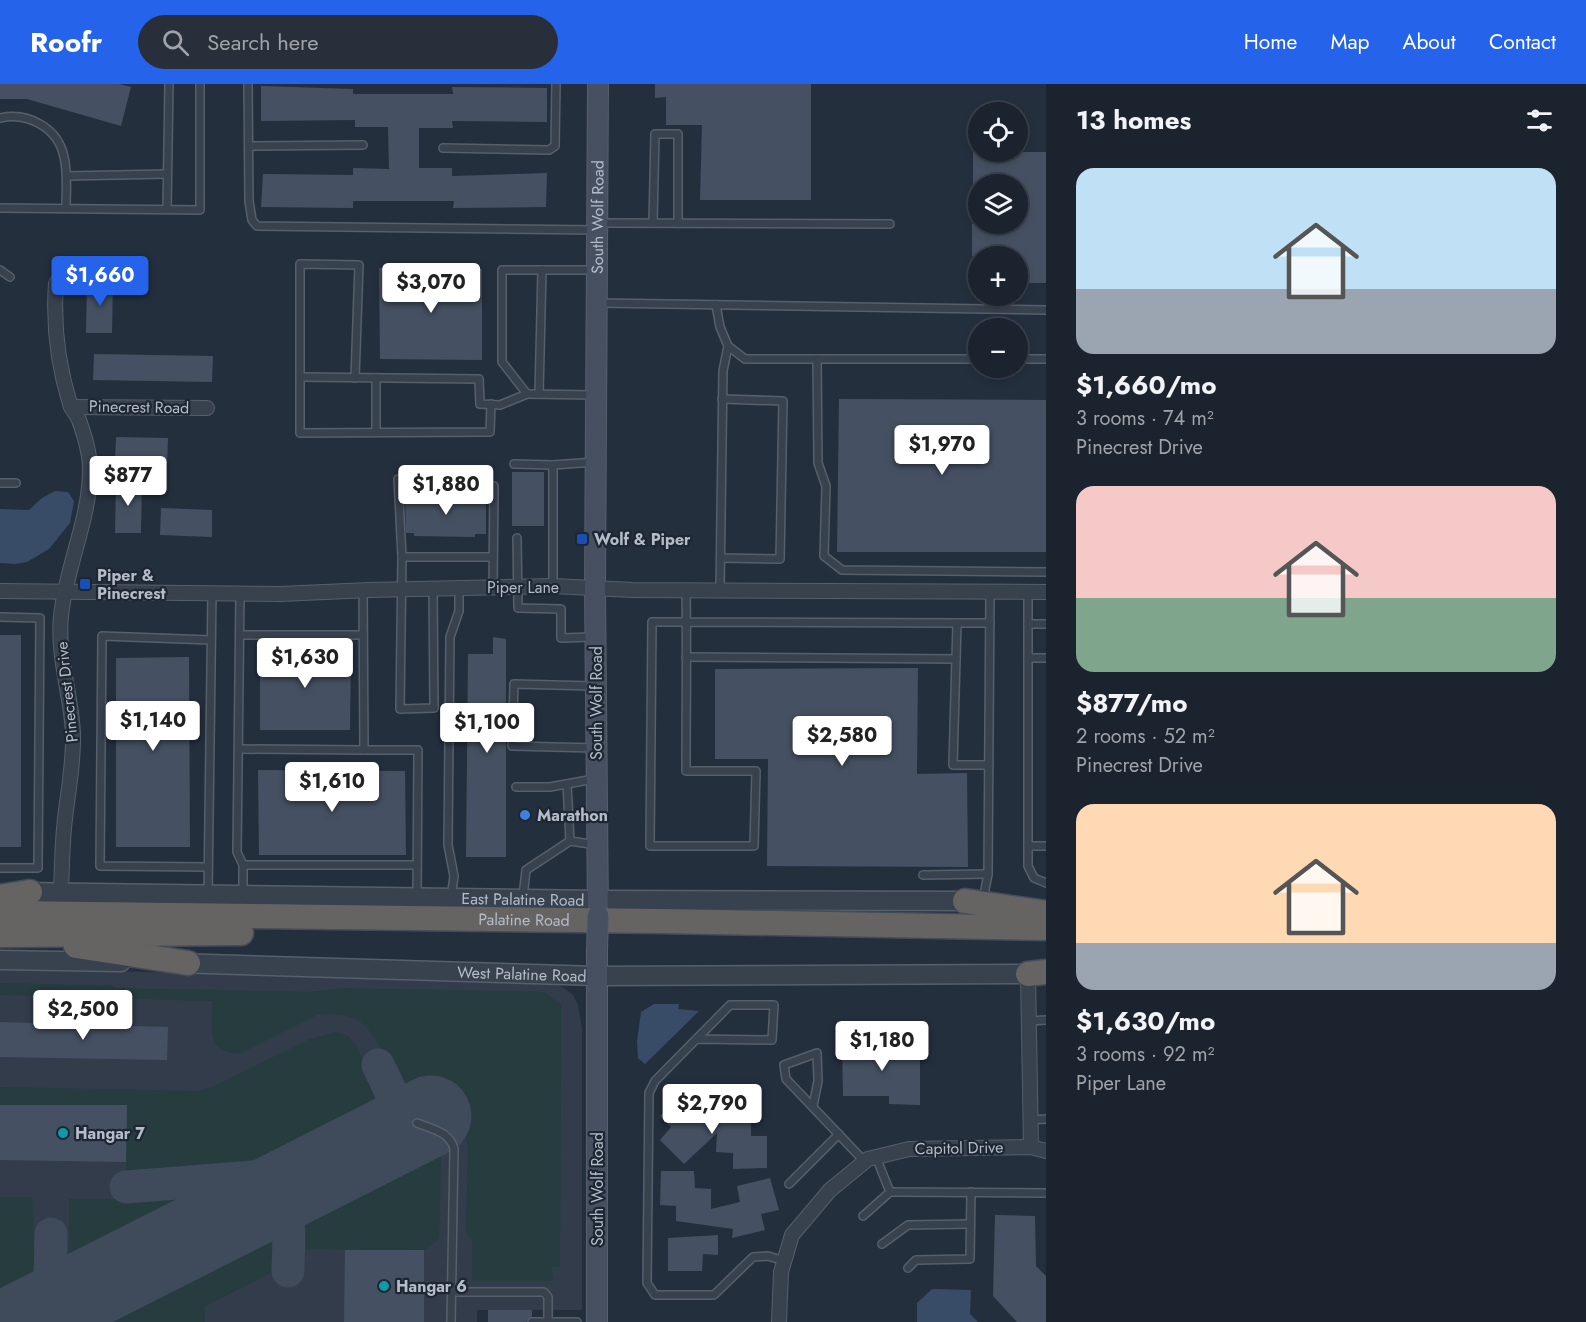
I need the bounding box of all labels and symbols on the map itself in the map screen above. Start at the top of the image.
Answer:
street label: South Wolf Road [585,160,609,274]
pin: $1,660 [51,256,149,307]
pin: $3,070 [382,263,480,314]
street label: Pinecrest Road [89,395,189,419]
pin: $1,970 [893,425,991,476]
pin: $877 [92,456,164,507]
pin: $1,880 [397,465,495,516]
place label: Wolf & Piper [594,528,691,551]
marker: Wolf & Piper [575,532,589,546]
place label: Piper & Pinecrest [97,564,166,605]
street label: Piper Lane [487,576,559,599]
marker: Piper & Pinecrest [78,577,92,591]
pin: $1,630 [256,638,354,689]
street label: Pinecrest Drive [50,640,84,744]
street label: South Wolf Road [585,646,608,760]
pin: $1,140 [104,701,202,752]
pin: $1,100 [438,703,536,754]
pin: $2,580 [793,716,891,767]
pin: $1,610 [283,762,381,813]
place label: Marathon [537,804,608,827]
marker: Marathon [518,808,532,822]
street label: East Palatine Road [461,887,585,911]
street label: Palatine Road [478,907,570,931]
street label: West Palatine Road [457,960,587,987]
pin: $2,500 [34,990,132,1041]
pin: $1,180 [833,1021,931,1072]
pin: $2,790 [663,1084,761,1135]
place label: Hangar 7 [75,1122,145,1145]
marker: Hangar 7 [56,1126,70,1140]
street label: South Wolf Road [586,1132,609,1246]
street label: Capitol Drive [915,1136,1003,1160]
place label: Hangar 6 [396,1275,467,1298]
marker: Hangar 6 [377,1279,391,1293]

